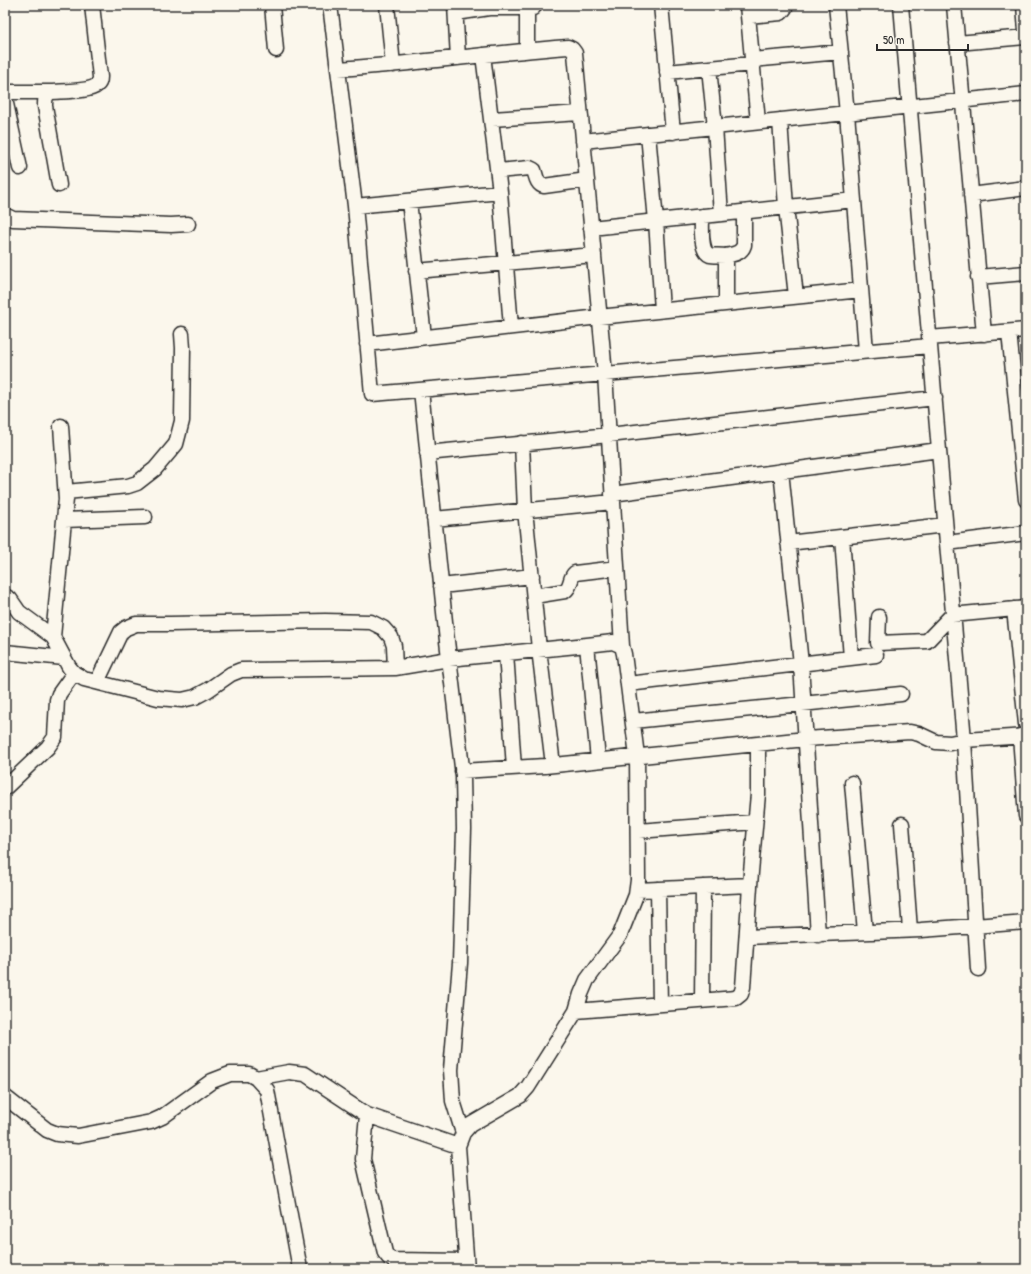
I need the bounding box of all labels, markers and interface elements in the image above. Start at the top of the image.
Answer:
scale bar [877,26,968,52]
text: 50 m [883,31,904,48]

